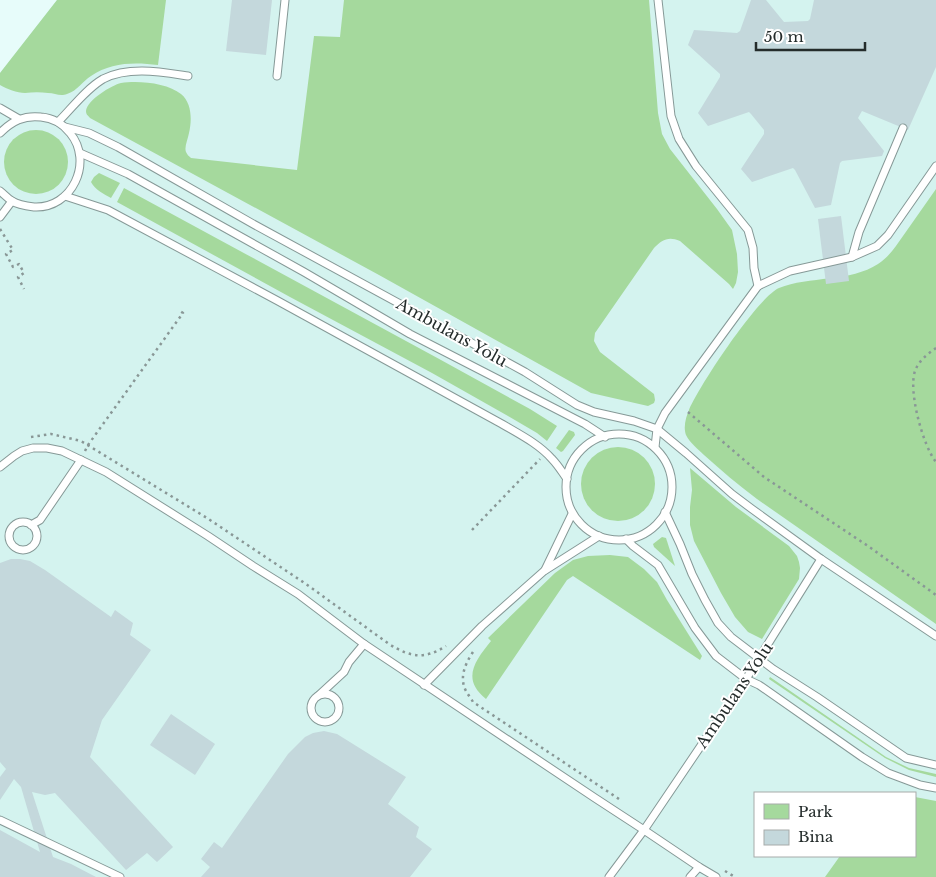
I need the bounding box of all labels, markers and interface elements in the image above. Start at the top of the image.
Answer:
scale bar [756,20,865,52]
text: 50 m [764,27,804,46]
street label: Ambulans Yolu [392,293,511,371]
street label: Ambulans Yolu [691,638,777,753]
legend [754,792,916,857]
text: Park [798,802,834,821]
text: Bina [798,827,834,846]

